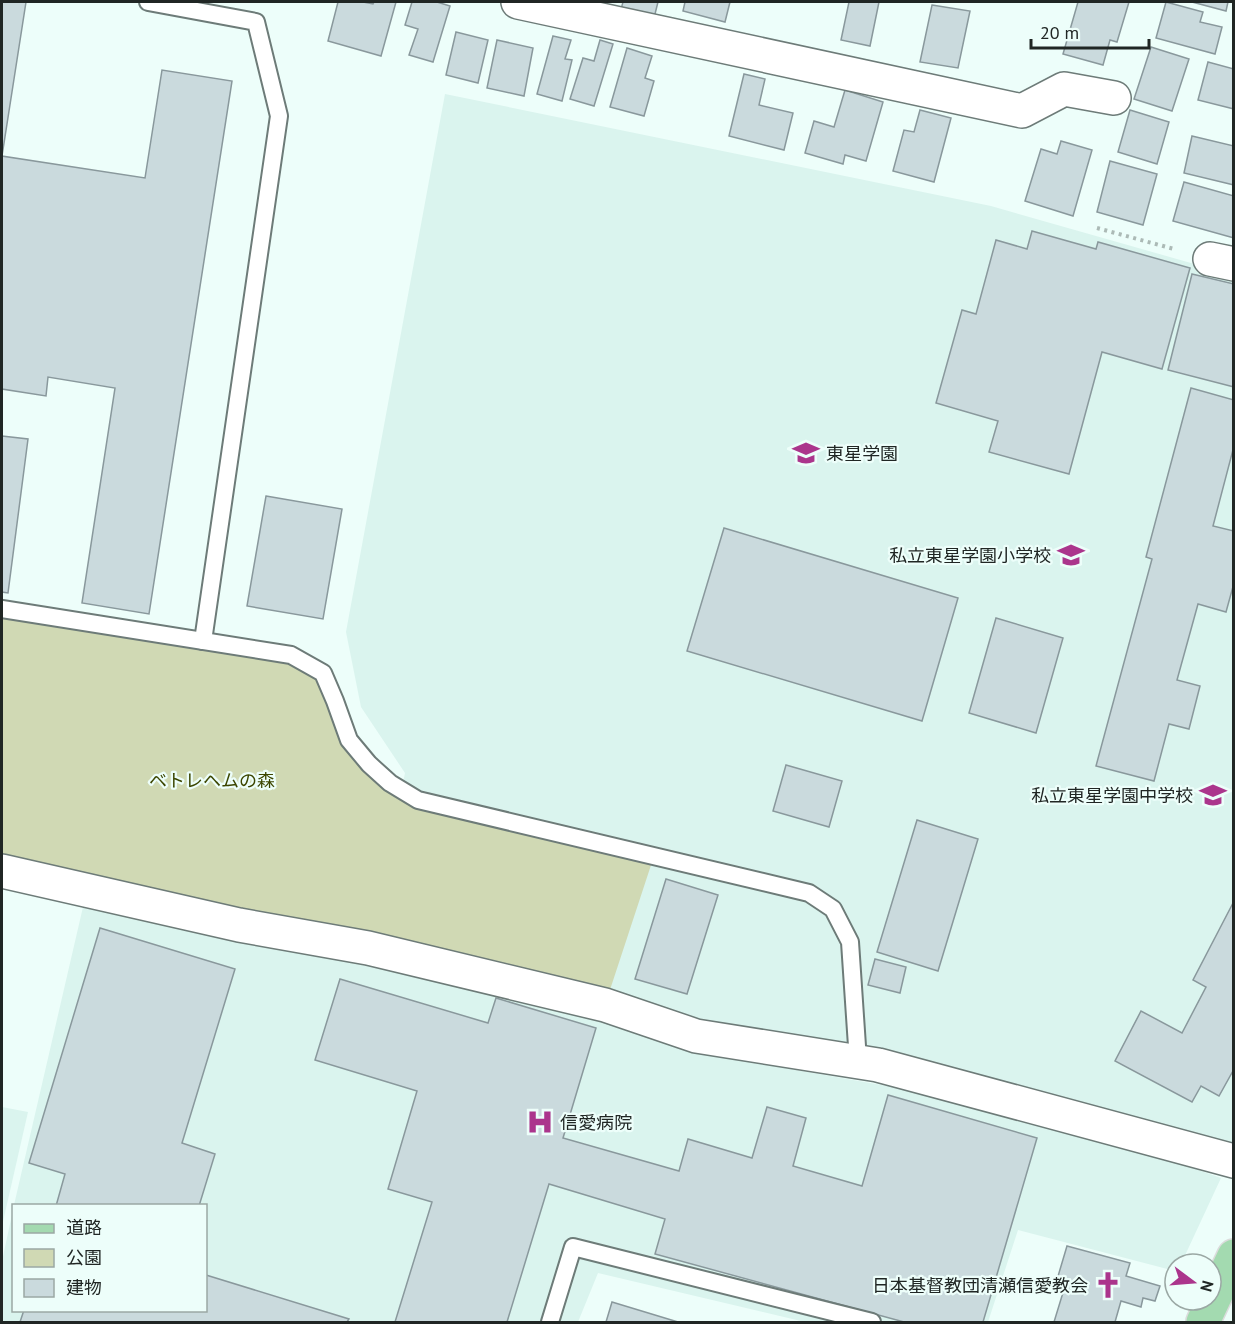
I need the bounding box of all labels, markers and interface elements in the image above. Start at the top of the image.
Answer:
scale bar [1031,12,1150,50]
text: 20 m [1040,21,1079,44]
school or university icon: 東星学園 [791,438,821,468]
place label: 東星学園 [826,442,898,465]
school or university icon: 私立東星学園小学校 [1056,540,1086,570]
place label: 私立東星学園小学校 [889,544,1051,567]
park label: ベトレヘムの森 [149,769,275,792]
school or university icon: 私立東星学園中学校 [1198,780,1228,810]
place label: 私立東星学園中学校 [1031,784,1193,807]
hospital icon: 信愛病院 [525,1107,555,1137]
place label: 信愛病院 [560,1111,632,1134]
legend [12,1204,207,1312]
text: 道路 [66,1216,102,1239]
text: 公園 [66,1246,102,1269]
north arrow [1163,1252,1223,1312]
church icon: 日本基督教団清瀬信愛教会 [1093,1270,1123,1300]
place label: 日本基督教団清瀬信愛教会 [872,1274,1088,1297]
text: 建物 [66,1276,102,1299]
text: N [1196,1278,1218,1294]

